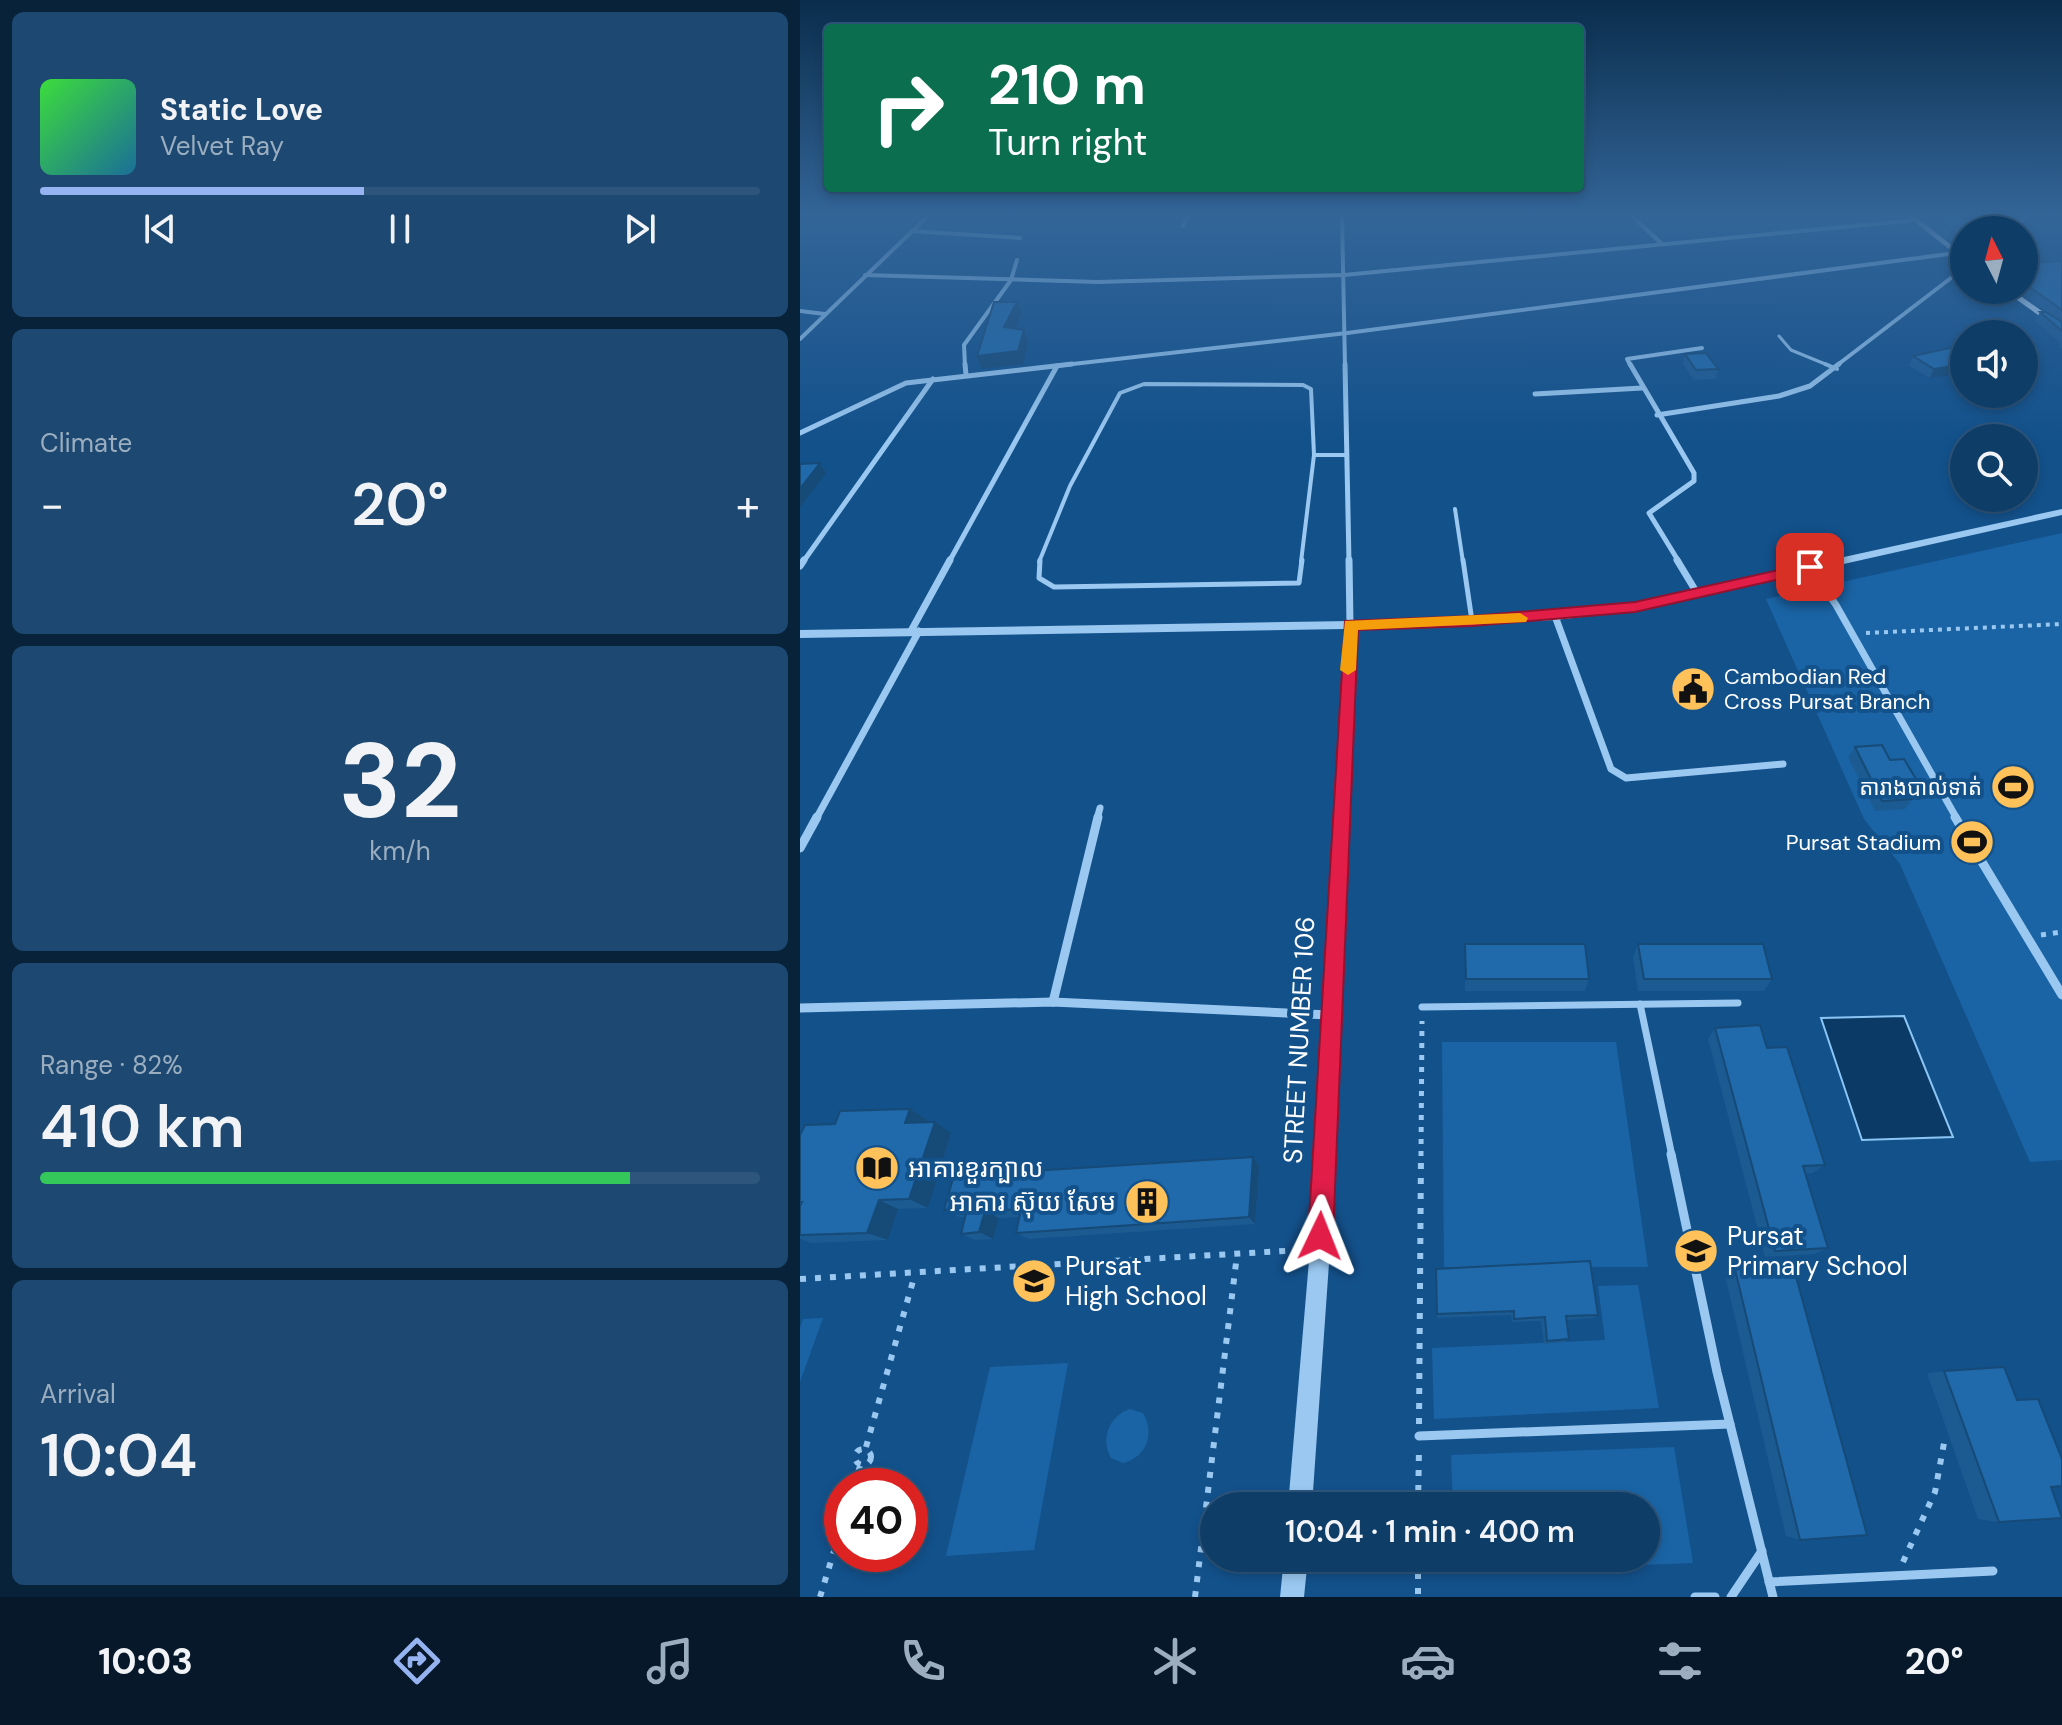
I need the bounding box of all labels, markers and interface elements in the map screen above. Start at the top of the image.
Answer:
text: 210 m [988,48,1146,121]
icon: right [856,56,960,160]
text: Static Love [160,90,323,129]
text: Turn right [988,119,1147,166]
text: Velvet Ray [160,129,284,163]
icon: previous [138,207,182,251]
icon: pause [378,207,422,251]
icon: next [618,207,662,251]
north arrow [1950,216,2038,304]
map controls [1950,216,2038,512]
button: sound [1950,320,2038,408]
button: search [1950,424,2038,512]
text: Climate [40,426,132,460]
text: 20° [351,465,449,544]
text: − [40,476,64,534]
text: + [736,476,760,534]
pin [1776,533,1844,601]
icon: arrive [1788,545,1832,589]
place label: Cambodian Red Cross Pursat Branch [1724,662,1930,716]
public building icon: Cambodian Red Cross Pursat Branch [1669,665,1717,713]
text: 32 [339,714,461,849]
sports icon: តារាងបាល់ទាត់ [1989,763,2037,811]
place label: តារាងបាល់ទាត់ [1859,773,1982,802]
sports icon: Pursat Stadium [1948,818,1996,866]
place label: Pursat Stadium [1786,828,1941,857]
text: km/h [369,834,431,868]
street label: STREET NUMBER 106 [1276,916,1322,1164]
text: Range · 82% [40,1048,183,1082]
text: 410 km [40,1087,245,1166]
library icon: អាគារខួរក្បាល [853,1144,901,1192]
place label: អាគារខួរក្បាល [908,1151,1043,1185]
building icon: អាគារ ស៊ុយ សែម [1123,1178,1171,1226]
place label: អាគារ ស៊ុយ សែម [949,1185,1116,1219]
position arrow [1278,1194,1362,1278]
place label: Pursat Primary School [1727,1219,1908,1283]
school or university icon: Pursat Primary School [1672,1227,1720,1275]
place label: Pursat High School [1065,1249,1207,1313]
school or university icon: Pursat High School [1010,1257,1058,1305]
text: Arrival [40,1377,116,1411]
text: 10:04 [40,1416,197,1495]
speed limit sign: 40 [824,1468,928,1572]
text: 10:04 · 1 min · 400 m [1285,1512,1575,1551]
icon: directions [389,1633,445,1689]
icon: music [642,1633,698,1689]
icon: phone [895,1633,951,1689]
icon: climate [1147,1633,1203,1689]
icon: car [1400,1633,1456,1689]
icon: filters [1652,1633,1708,1689]
text: 10:03 [98,1638,193,1685]
text: 20° [1905,1638,1964,1685]

